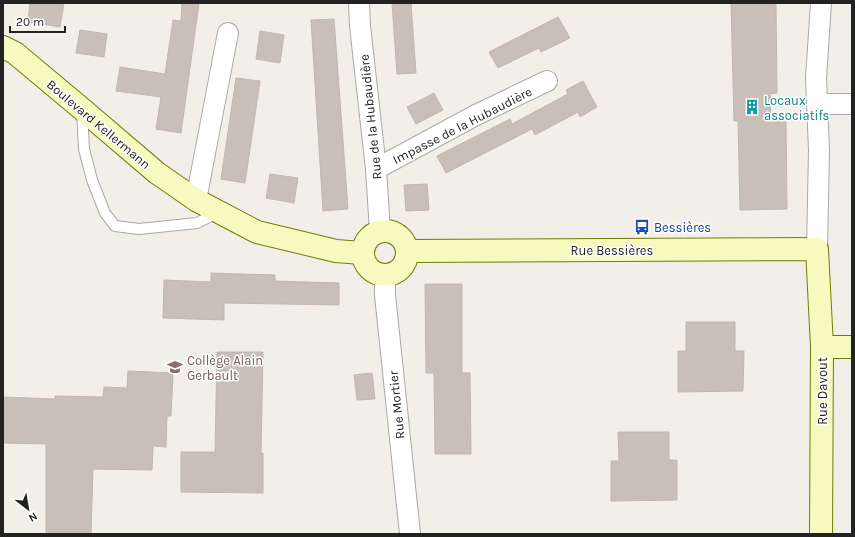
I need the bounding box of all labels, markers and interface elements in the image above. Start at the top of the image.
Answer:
scale bar [10,8,65,34]
text: 20 m [16,15,44,29]
street label: Rue de la Hubaudière [356,53,385,180]
street label: Boulevard Kellermann [44,77,154,172]
street label: Impasse de la Hubaudière [390,84,535,167]
place label: Locaux associatifs [764,93,830,123]
building icon: Locaux associatifs [743,98,761,116]
bus stop icon: Bessières [633,218,651,236]
place label: Bessières [654,220,711,235]
street label: Rue Bessières [571,243,654,258]
place label: Collège Alain Gerbault [187,353,263,383]
street label: Rue Davout [815,357,830,425]
school or university icon: Collège Alain Gerbault [166,358,184,376]
street label: Rue Mortier [385,370,408,440]
north arrow [8,489,48,529]
text: N [26,510,40,525]

